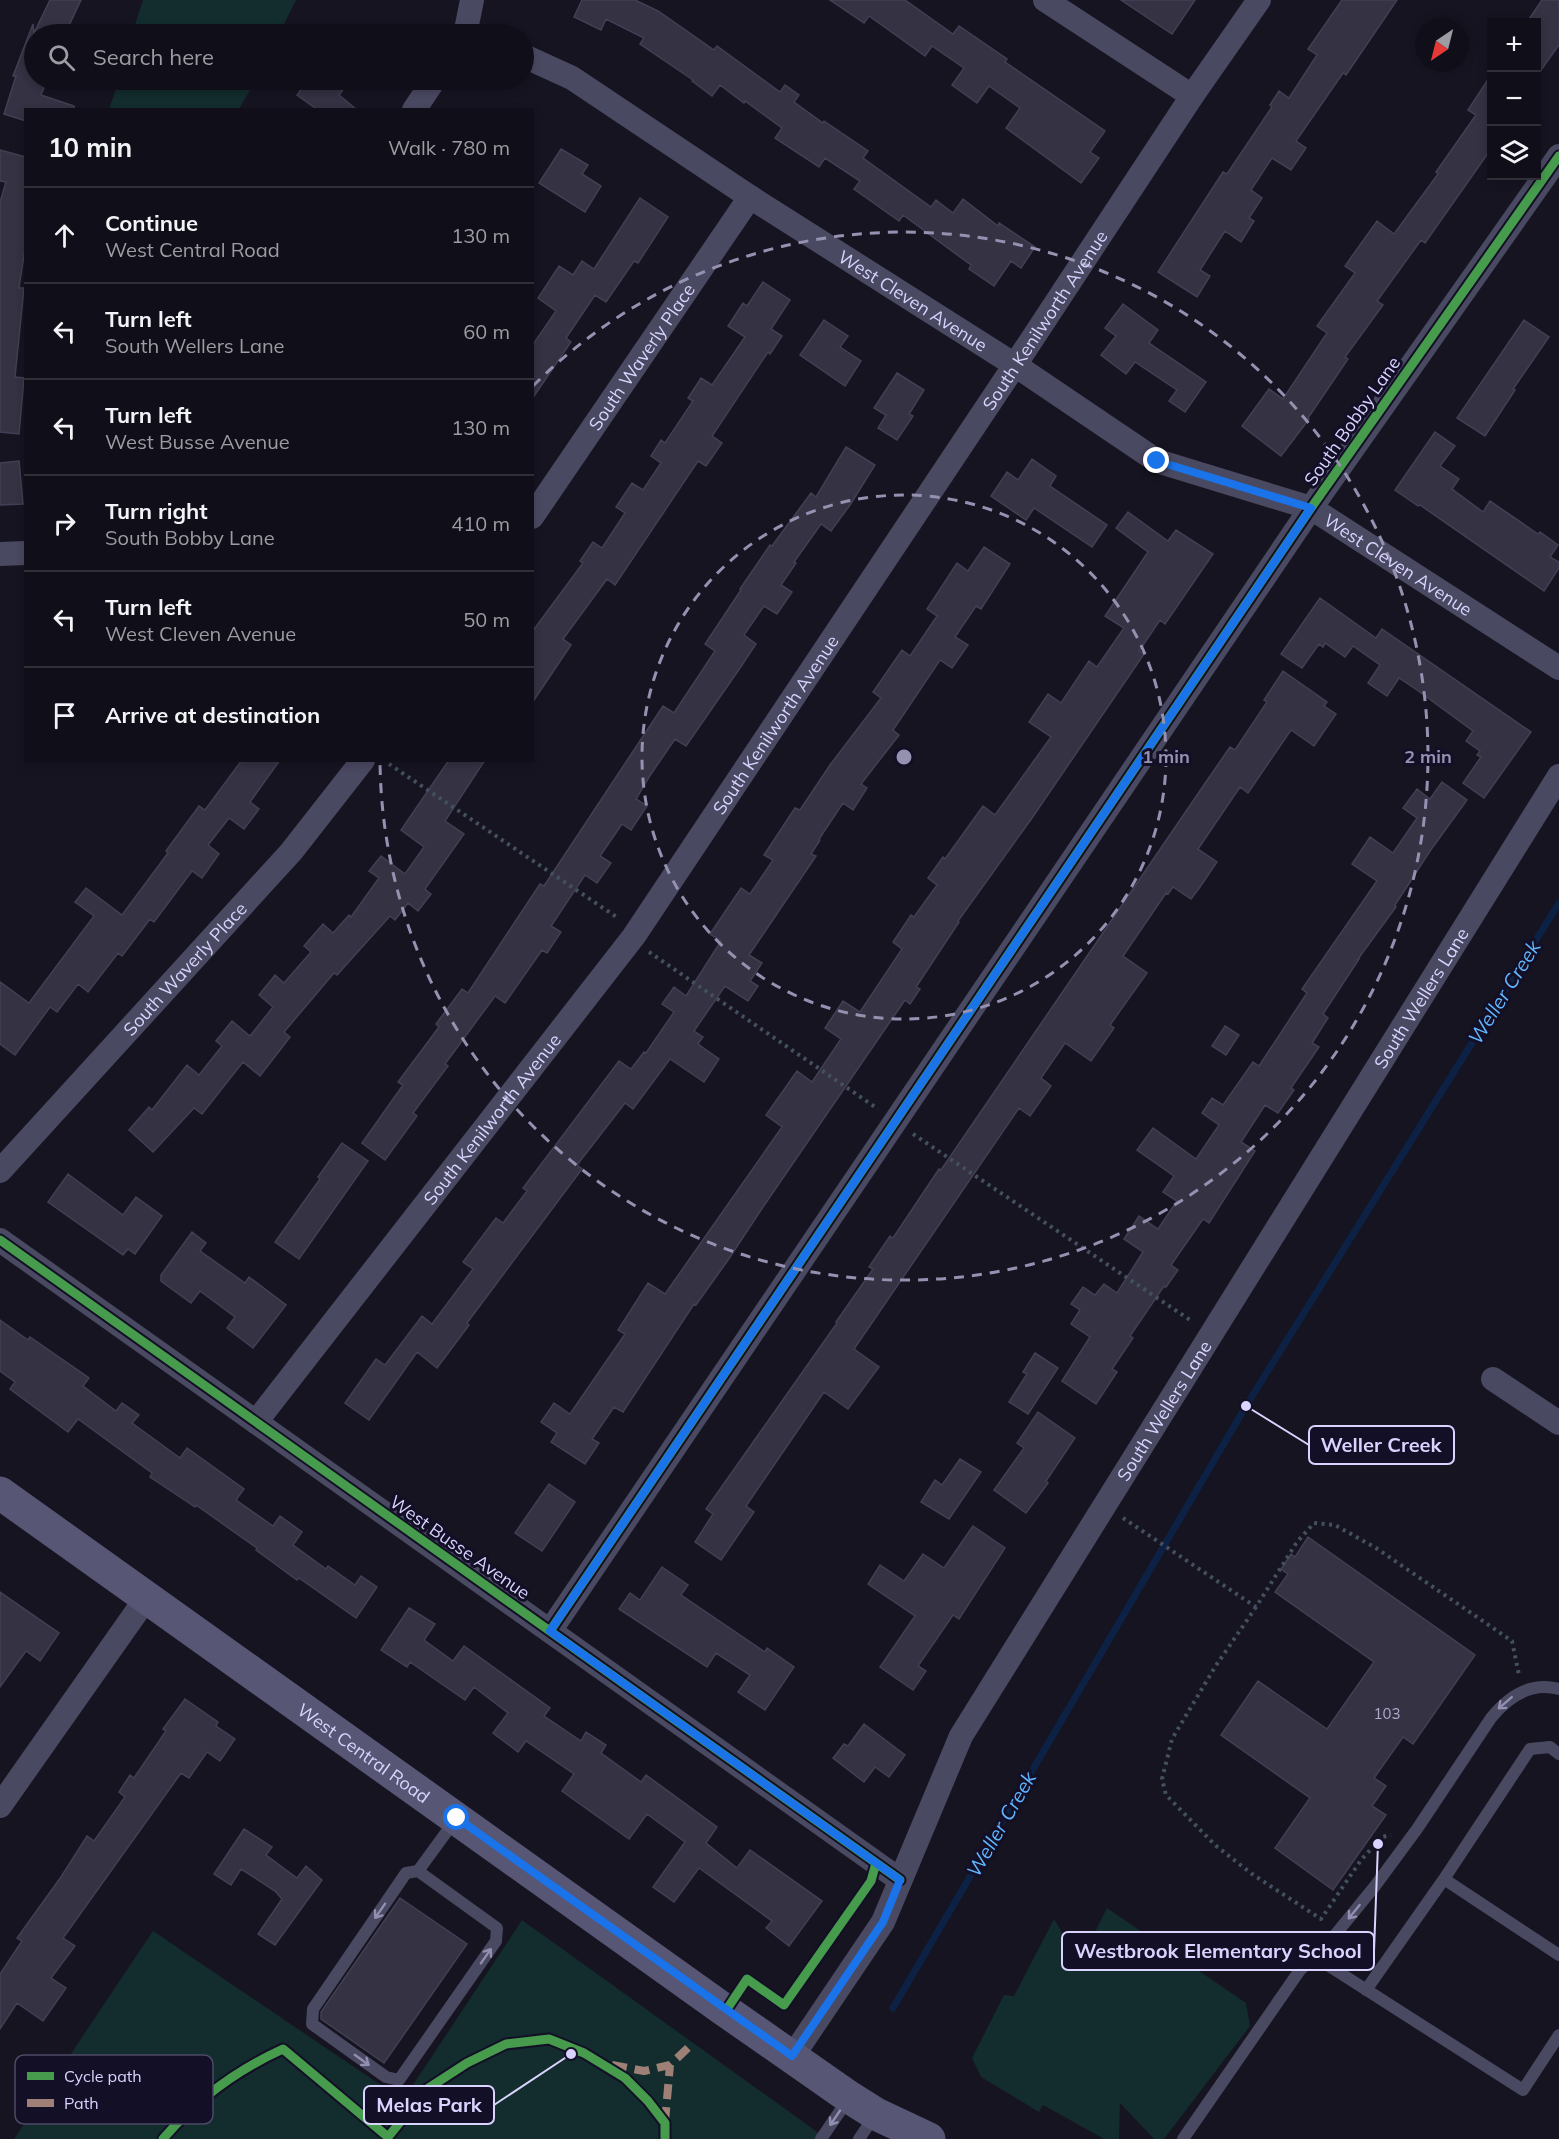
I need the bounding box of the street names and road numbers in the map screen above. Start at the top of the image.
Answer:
street label: South Kenilworth Avenue [977,226,1112,414]
street label: West Cleven Avenue [834,245,992,356]
street label: South Waverly Place [583,279,699,435]
street label: South Bobby Lane [1299,352,1405,490]
street label: West Cleven Avenue [1320,508,1477,621]
street label: South Kenilworth Avenue [707,630,843,819]
street label: South Waverly Place [118,897,251,1040]
street label: South Wellers Lane [1368,923,1473,1073]
street label: South Kenilworth Avenue [418,1029,566,1209]
street label: South Wellers Lane [1111,1336,1216,1485]
street label: West Busse Avenue [385,1490,535,1604]
street label: West Central Road [293,1698,435,1808]

